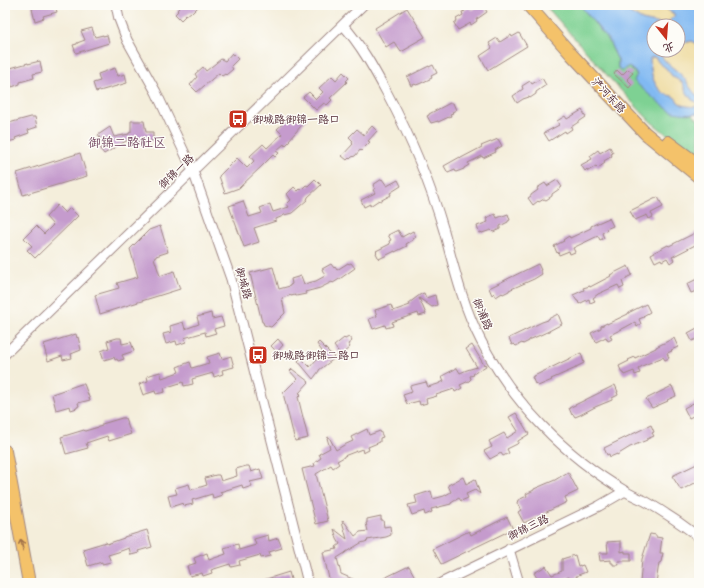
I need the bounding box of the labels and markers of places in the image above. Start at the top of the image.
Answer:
bus stop icon: 御城路御锦一路口 [227,108,249,130]
place label: 御城路御锦一路口 [252,111,340,126]
bus stop icon: 御城路御锦二路口 [247,344,269,366]
place label: 御城路御锦二路口 [272,347,360,362]

